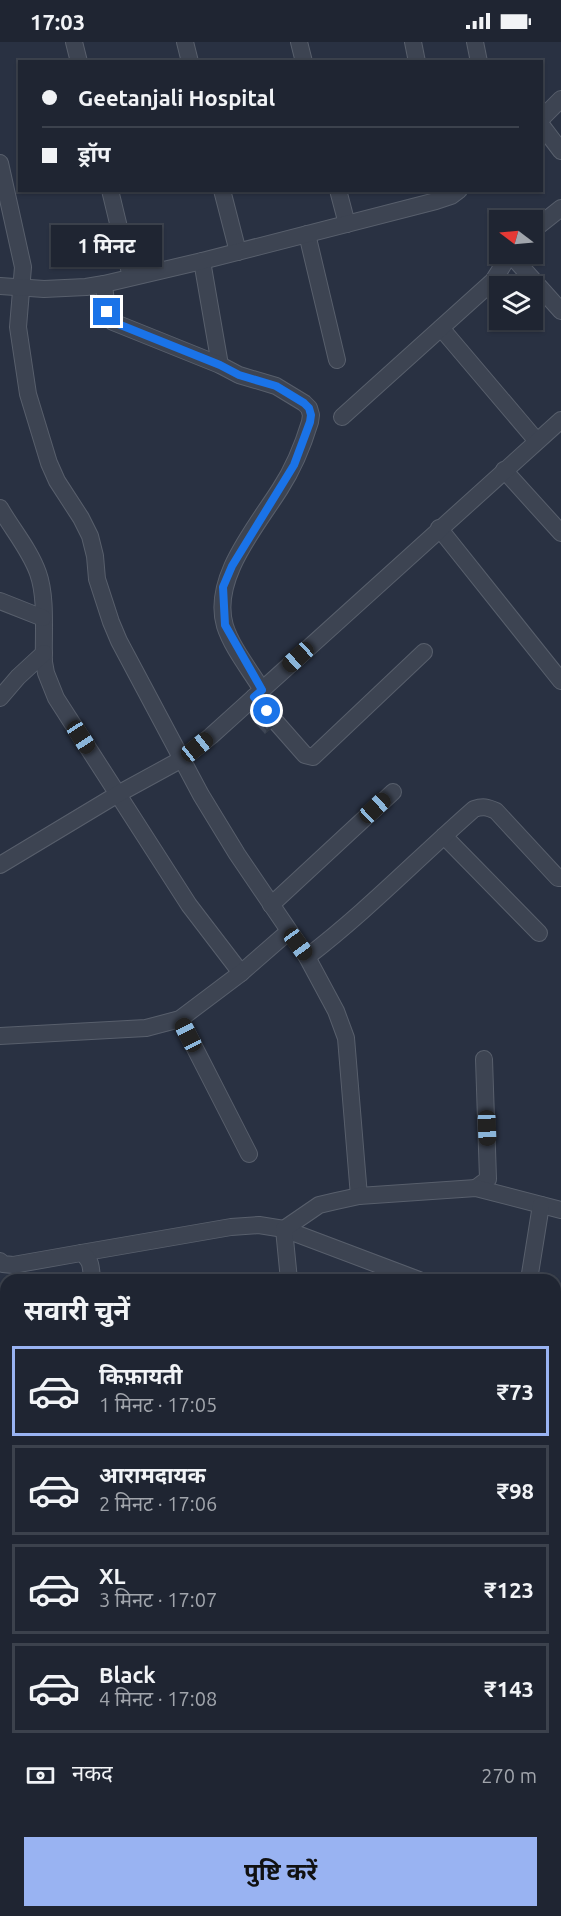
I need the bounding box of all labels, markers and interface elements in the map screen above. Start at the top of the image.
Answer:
text: 17:03 [30,9,85,34]
text: Geetanjali Hospital [78,85,275,110]
text: ड्रॉप [78,141,111,166]
north arrow [489,210,543,264]
map controls [489,210,543,330]
callout: 1 मिनट [51,225,162,267]
text: 1 मिनट [78,234,136,257]
button: layers [489,276,543,330]
route end [93,298,120,325]
car [279,638,317,676]
route start [253,697,280,724]
car [64,717,98,757]
car [177,729,217,765]
car [356,789,394,827]
car [280,924,316,964]
car [172,1015,204,1055]
car [477,1110,497,1146]
text: सवारी चुनें [24,1295,130,1325]
text: किफ़ायती [99,1363,183,1388]
icon: car [27,1364,81,1418]
text: ₹73 [497,1379,534,1404]
text: 1 मिनट · 17:05 [99,1393,217,1416]
text: आरामदायक [99,1462,206,1487]
icon: car [27,1463,81,1517]
text: ₹98 [497,1478,534,1503]
text: 2 मिनट · 17:06 [99,1492,217,1515]
icon: car [27,1562,81,1616]
text: XL [99,1563,126,1588]
text: ₹123 [484,1577,534,1602]
text: 3 मिनट · 17:07 [99,1588,217,1611]
icon: car [27,1661,81,1715]
text: Black [99,1662,156,1687]
text: ₹143 [484,1676,534,1701]
text: 4 मिनट · 17:08 [99,1687,217,1710]
icon: cash [24,1759,57,1792]
text: नकद [72,1760,113,1785]
text: 270 m [481,1764,537,1787]
button: पुष्टि करें [24,1837,537,1906]

